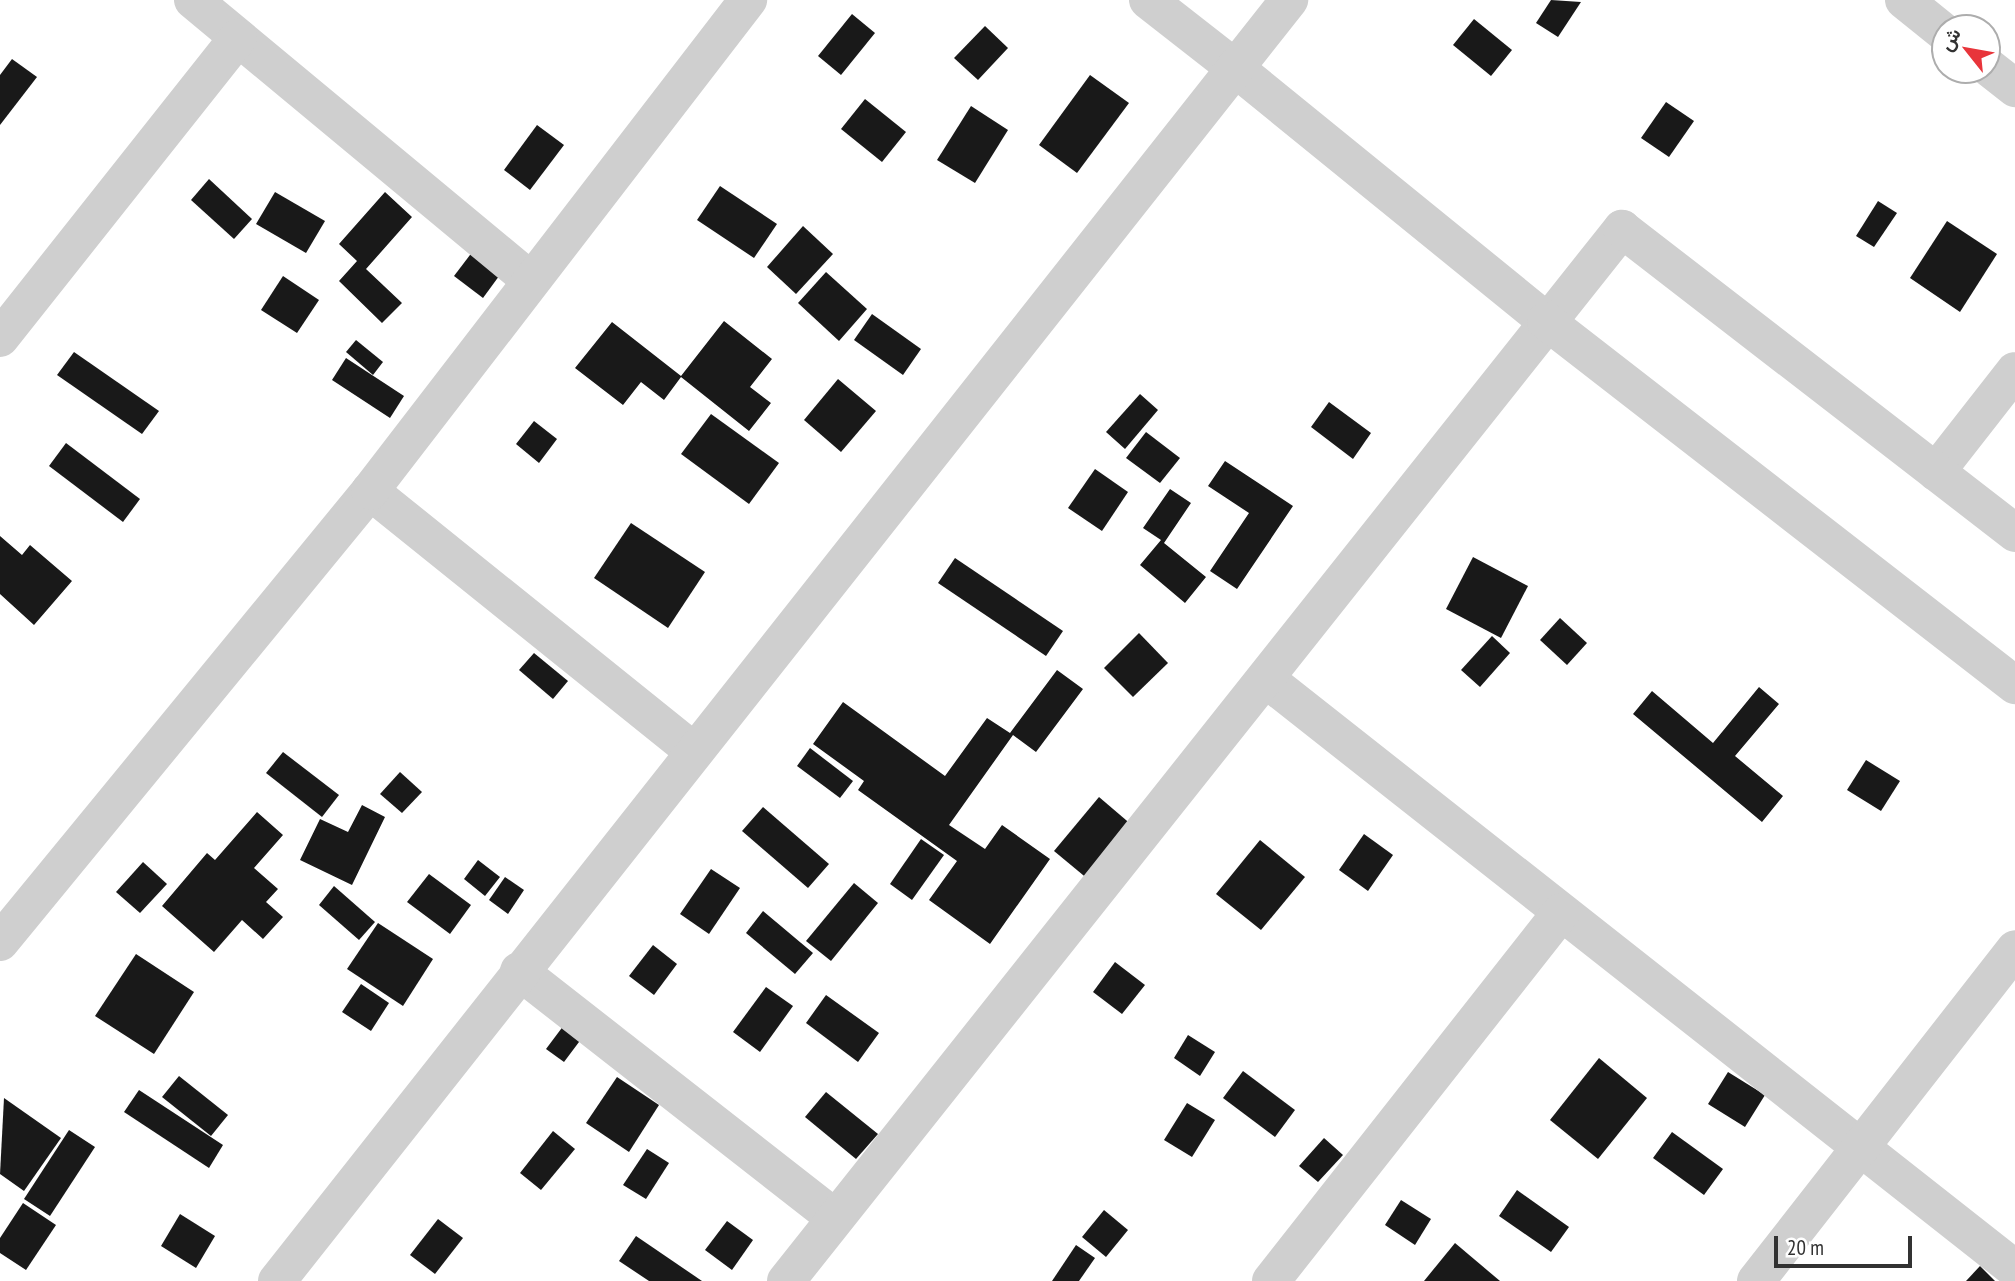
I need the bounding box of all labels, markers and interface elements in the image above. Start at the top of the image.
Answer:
north arrow [1931,14,2001,84]
text: ش [1934,23,1966,55]
scale bar [1777,1222,1915,1266]
text: 20 m [1787,1234,1824,1261]

